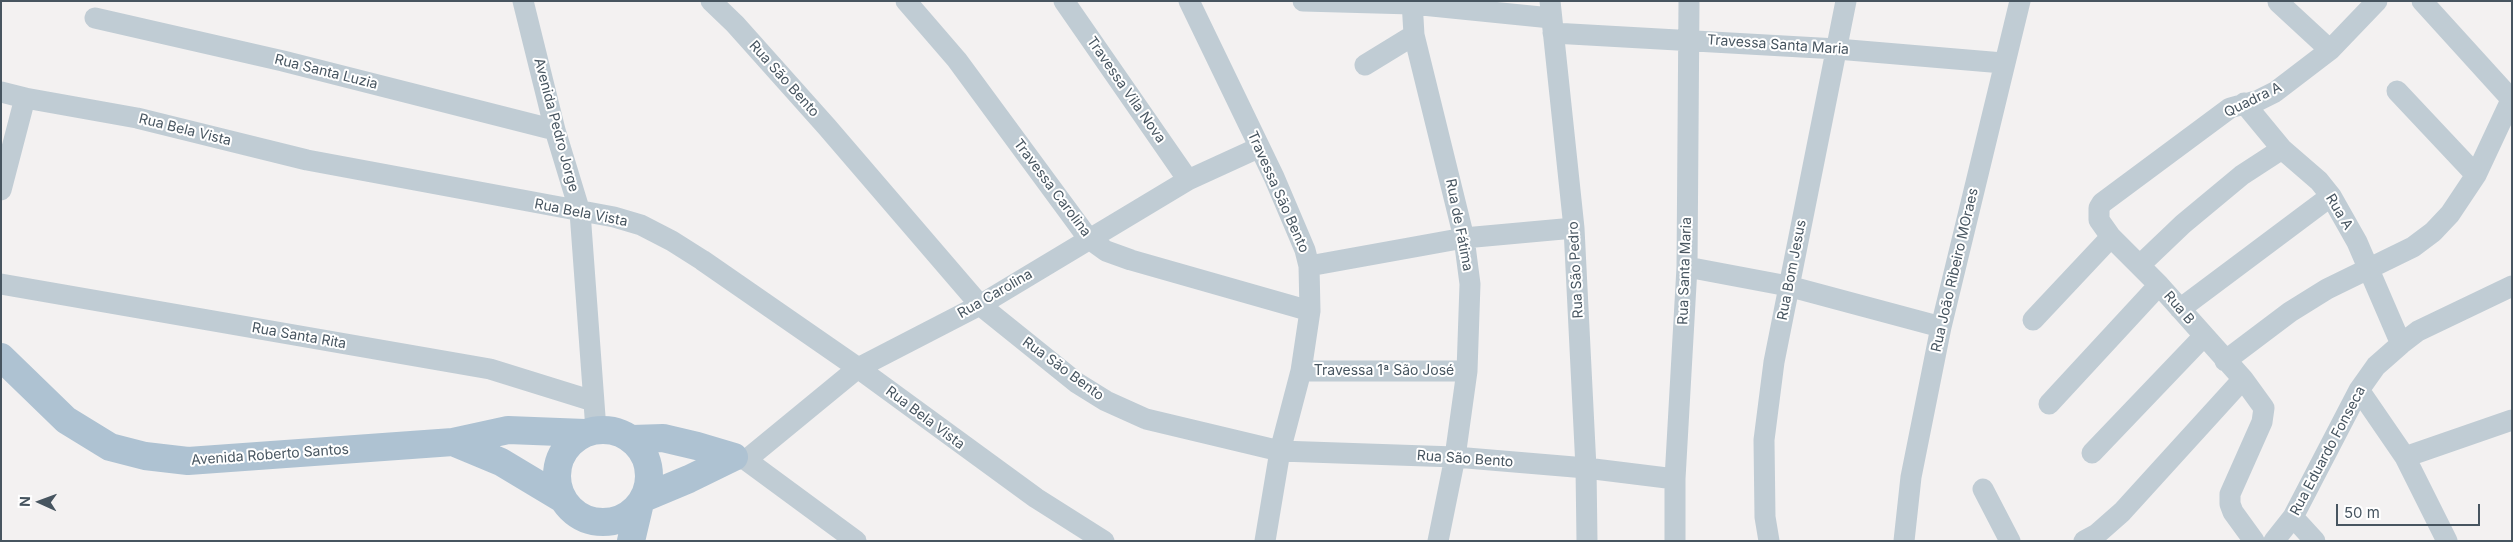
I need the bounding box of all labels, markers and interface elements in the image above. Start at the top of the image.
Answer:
street label: Travessa Santa Maria [1706,32,1850,58]
street label: Travessa Vila Nova [1083,34,1169,146]
street label: Rua São Bento [745,37,823,121]
street label: Rua Santa Luzia [273,51,379,93]
street label: Avenida Pedro Jorge [530,56,582,194]
street label: Quadra A [2221,79,2285,121]
street label: Rua Bela Vista [137,110,233,150]
street label: Travessa São Bento [1244,129,1312,255]
street label: Travessa Carolina [1010,136,1094,240]
street label: Rua de Fátima [1442,177,1476,273]
street label: Rua João Ribeiro MOraes [1928,186,1982,354]
street label: Rua A [2322,191,2356,233]
street label: Rua Bela Vista [533,196,629,230]
street label: Rua Santa Maria [1675,217,1695,325]
street label: Rua Bom Jesus [1774,218,1810,322]
street label: Rua São Pedro [1565,221,1587,319]
street label: Rua Carolina [955,266,1035,322]
street label: Rua B [2160,288,2198,328]
street label: Rua Santa Rita [250,319,348,353]
street label: Rua São Bento [1019,334,1107,404]
street label: Travessa 1ª São José [1314,363,1454,379]
street label: Rua Bela Vista [882,383,968,453]
street label: Rua Eduardo Fonseca [2287,383,2369,519]
street label: Avenida Roberto Santos [191,441,349,469]
street label: Rua São Bento [1416,447,1514,471]
north arrow [15,477,65,527]
scale bar [2338,494,2482,526]
text: N [16,496,33,507]
text: 50 m [2344,503,2380,522]

